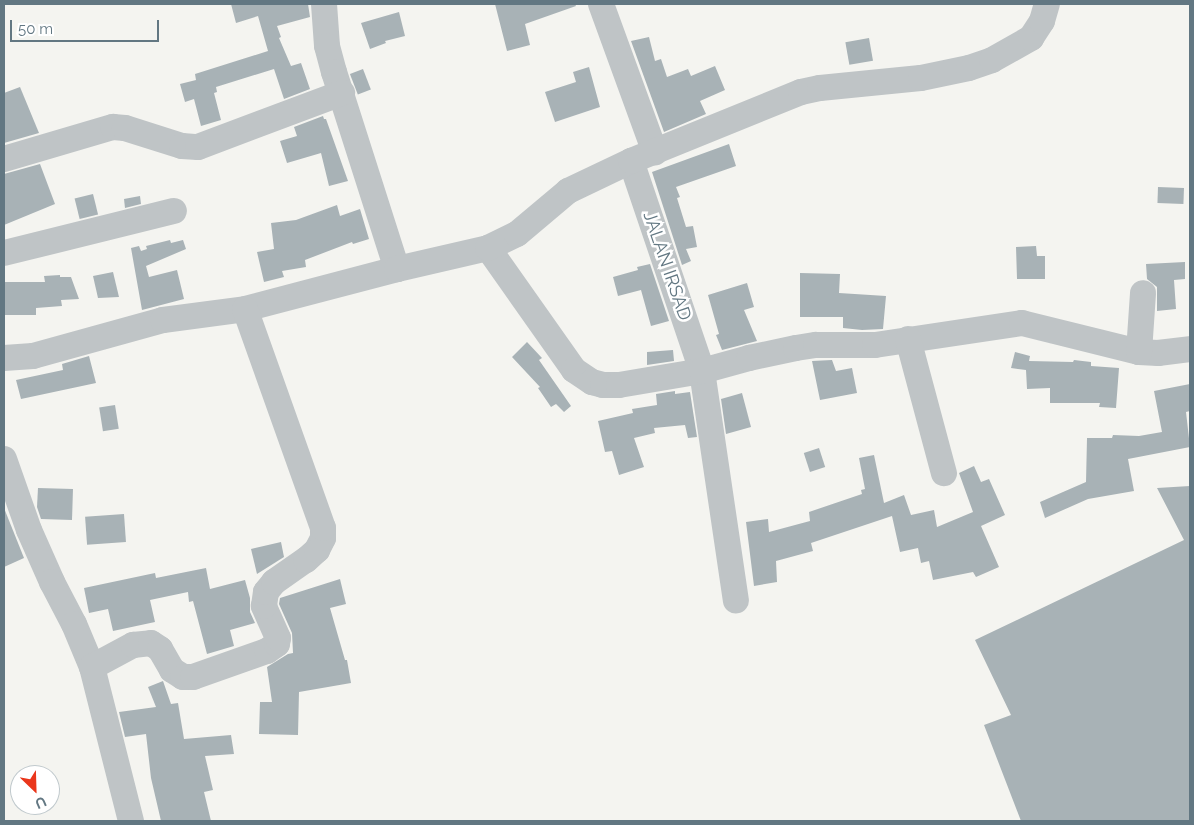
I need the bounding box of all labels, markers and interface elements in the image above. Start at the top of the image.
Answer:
scale bar [12,10,161,42]
text: 50 m [18,20,53,38]
street label: JALAN IRSAD [638,209,696,323]
north arrow [10,765,60,815]
text: U [33,793,49,812]

